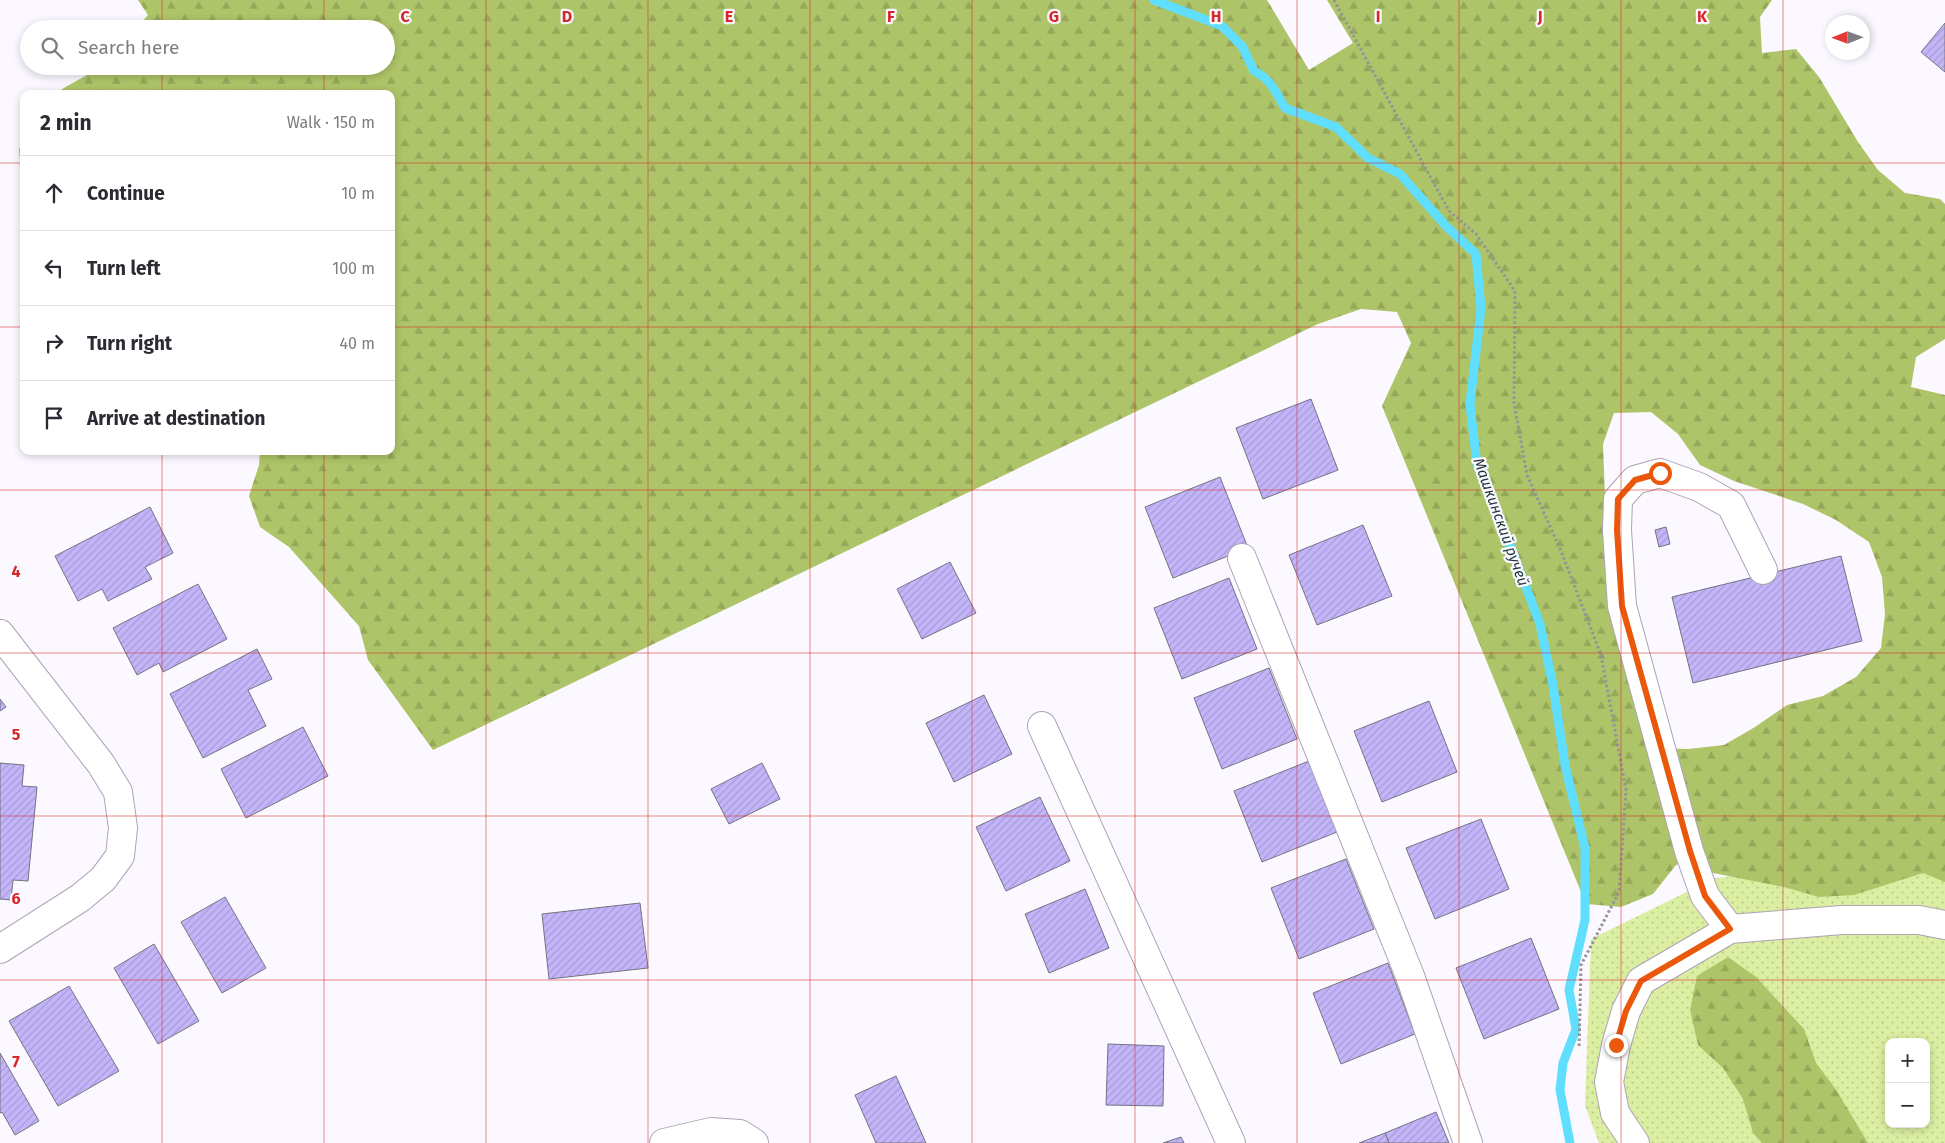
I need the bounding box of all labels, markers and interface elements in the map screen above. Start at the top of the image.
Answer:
text: C [400,7,410,26]
text: D [562,7,572,26]
text: E [725,7,733,26]
text: F [887,7,895,26]
text: G [1049,7,1059,26]
text: H [1211,7,1221,26]
text: I [1376,7,1380,26]
text: J [1536,7,1543,26]
text: K [1697,7,1708,26]
north arrow [1825,15,1870,60]
search box [20,20,395,75]
icon: search [38,34,66,62]
text: Search here [78,36,179,59]
text: 2 min [40,110,92,136]
text: Walk · 150 m [287,113,375,132]
icon: ahead [40,179,68,207]
text: Continue [87,182,165,205]
text: 10 m [341,184,375,203]
icon: left [40,254,68,282]
text: Turn left [87,257,161,280]
text: 100 m [332,259,375,278]
icon: right [40,329,68,357]
text: Turn right [87,332,172,355]
text: 40 m [340,334,375,353]
icon: arrive [40,404,68,432]
text: Arrive at destination [87,407,266,430]
water label: Машкинский ручей [1469,456,1533,588]
route start [1649,462,1672,485]
text: 4 [11,562,21,581]
text: 5 [12,725,21,744]
text: 6 [11,889,21,908]
route end [1605,1034,1628,1057]
map controls [1885,1038,1930,1128]
button: + [1885,1038,1930,1083]
text: 7 [12,1052,20,1071]
button: − [1885,1083,1930,1128]

